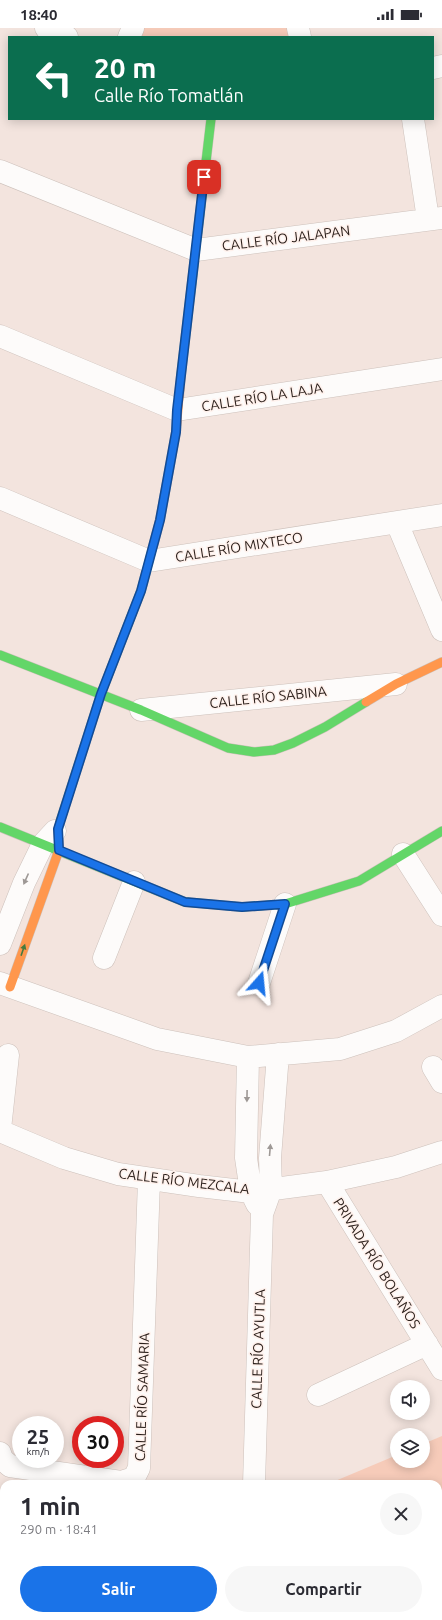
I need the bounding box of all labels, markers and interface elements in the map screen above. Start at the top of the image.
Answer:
text: 18:40 [20,6,58,23]
icon: left [28,52,80,104]
text: 20 m [94,52,156,83]
text: Calle Río Tomatlán [94,85,244,105]
pin [187,160,221,194]
icon: arrive [193,166,215,188]
street label: CALLE RÍO JALAPAN [221,221,351,254]
street label: CALLE RÍO LA LAJA [200,379,324,414]
street label: CALLE RÍO MIXTECO [174,528,304,565]
street label: CALLE RÍO SABINA [209,682,327,711]
one-way arrow [23,873,29,885]
one-way arrow [20,944,26,956]
position arrow [238,962,280,1004]
one-way arrow [244,1090,250,1103]
one-way arrow [267,1144,274,1156]
street label: CALLE RÍO MEZCALA [118,1164,251,1197]
street label: PRIVADA RÍO BOLAÑOS [330,1194,425,1331]
street label: CALLE RÍO AYUTLA [247,1289,268,1409]
street label: CALLE RÍO SAMARIA [131,1332,152,1462]
map controls [390,1380,430,1468]
button: sound [390,1380,430,1420]
speed limit sign: 30 [72,1416,124,1468]
text: 25 [27,1425,49,1448]
button: layers [390,1428,430,1468]
text: km/h [26,1446,50,1457]
text: 1 min [20,1493,81,1520]
button: close [380,1493,422,1535]
text: 290 m · 18:41 [20,1522,98,1536]
button: Salir [20,1566,217,1612]
button: Compartir [225,1566,422,1612]

